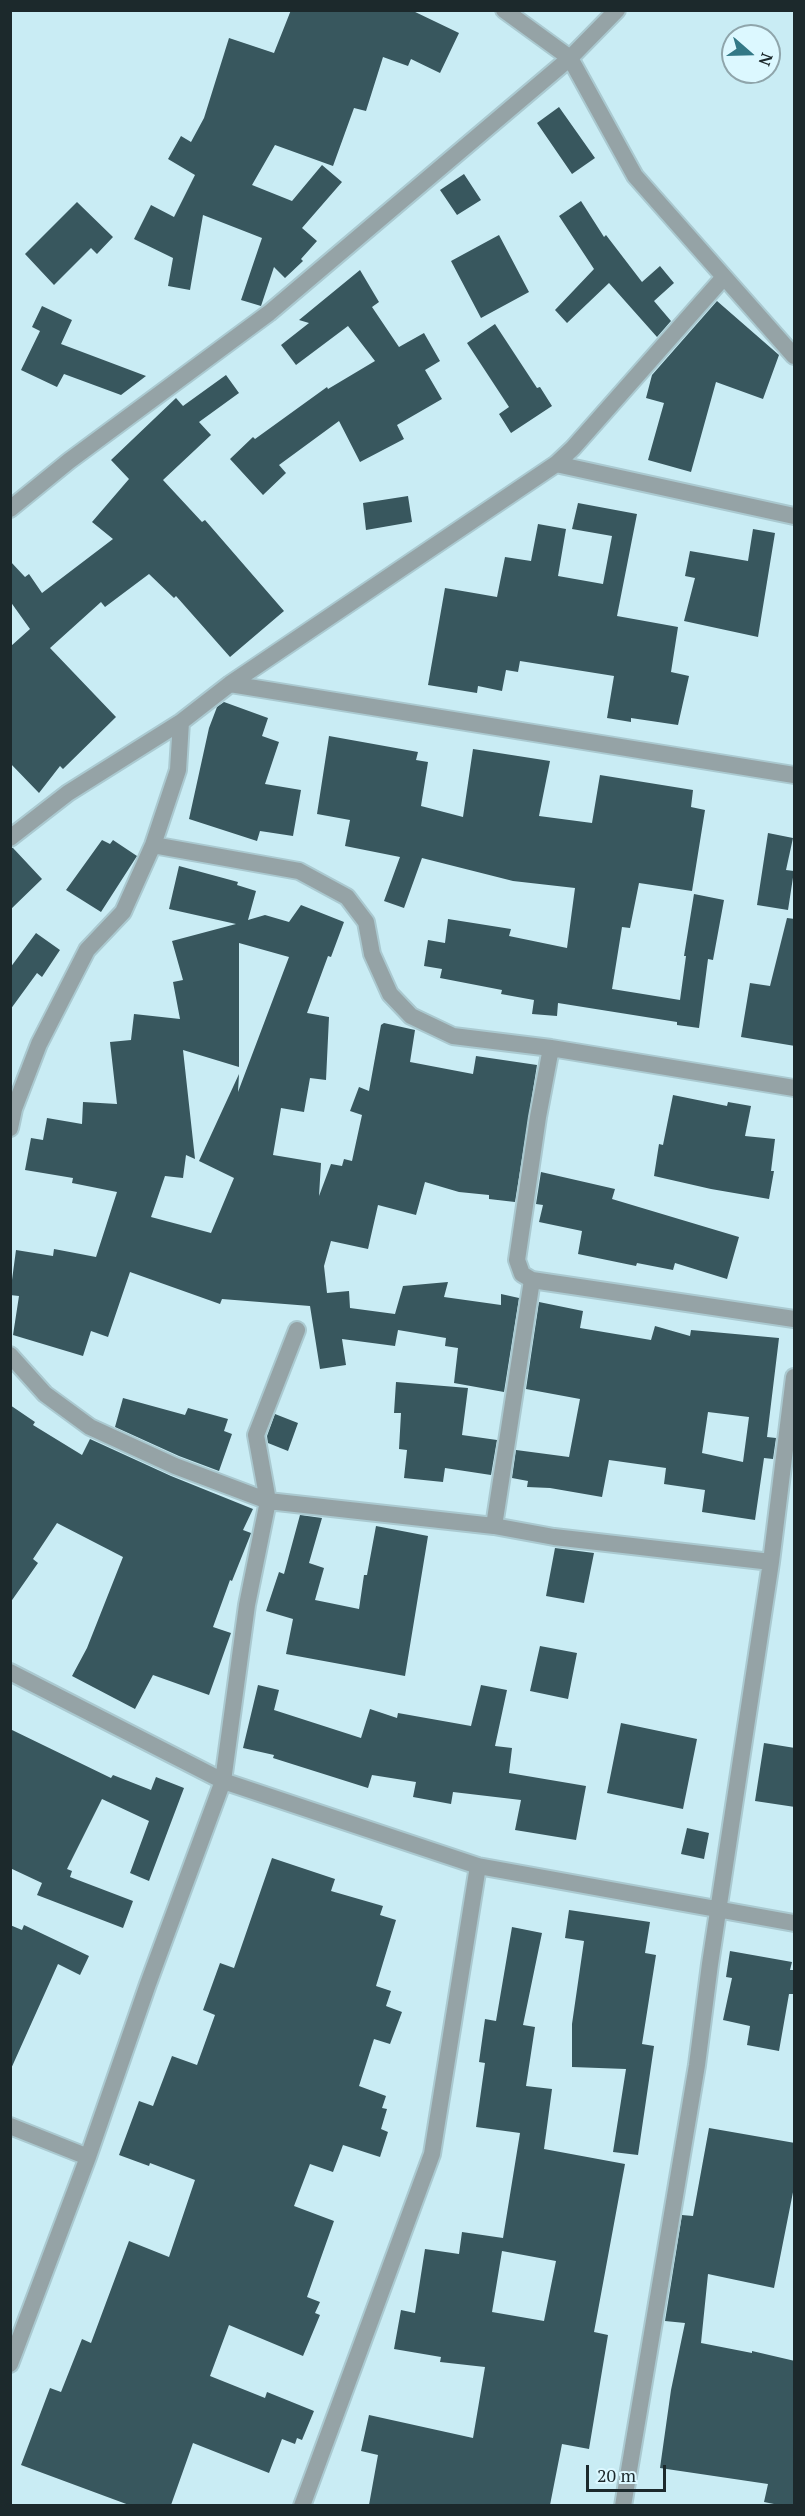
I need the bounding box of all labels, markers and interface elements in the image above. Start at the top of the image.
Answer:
north arrow [721,24,781,84]
text: N [754,50,778,69]
scale bar [589,2453,668,2491]
text: 20 m [597,2463,636,2487]

